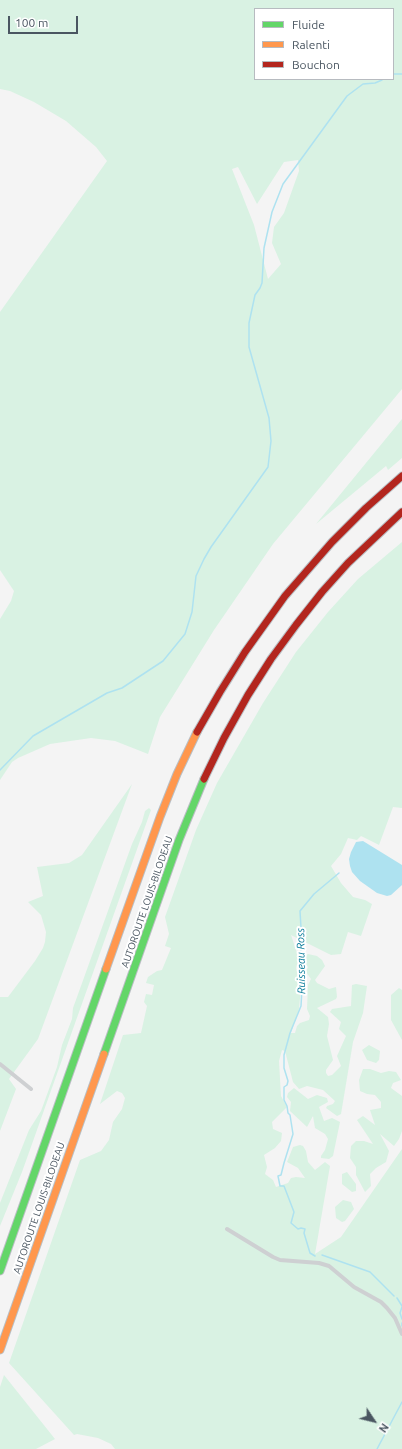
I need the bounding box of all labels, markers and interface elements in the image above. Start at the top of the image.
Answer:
scale bar [10,8,80,34]
legend [254,8,394,80]
text: 100 m [15,16,48,29]
text: Fluide [292,18,325,31]
text: Ralenti [292,38,330,51]
text: Bouchon [292,58,340,71]
street label: AUTOROUTE LOUIS-BILODEAU [119,835,175,969]
water label: Ruisseau Ross [294,928,308,994]
street label: AUTOROUTE LOUIS-BILODEAU [11,1141,67,1275]
north arrow [354,1401,394,1441]
text: N [377,1421,391,1435]

